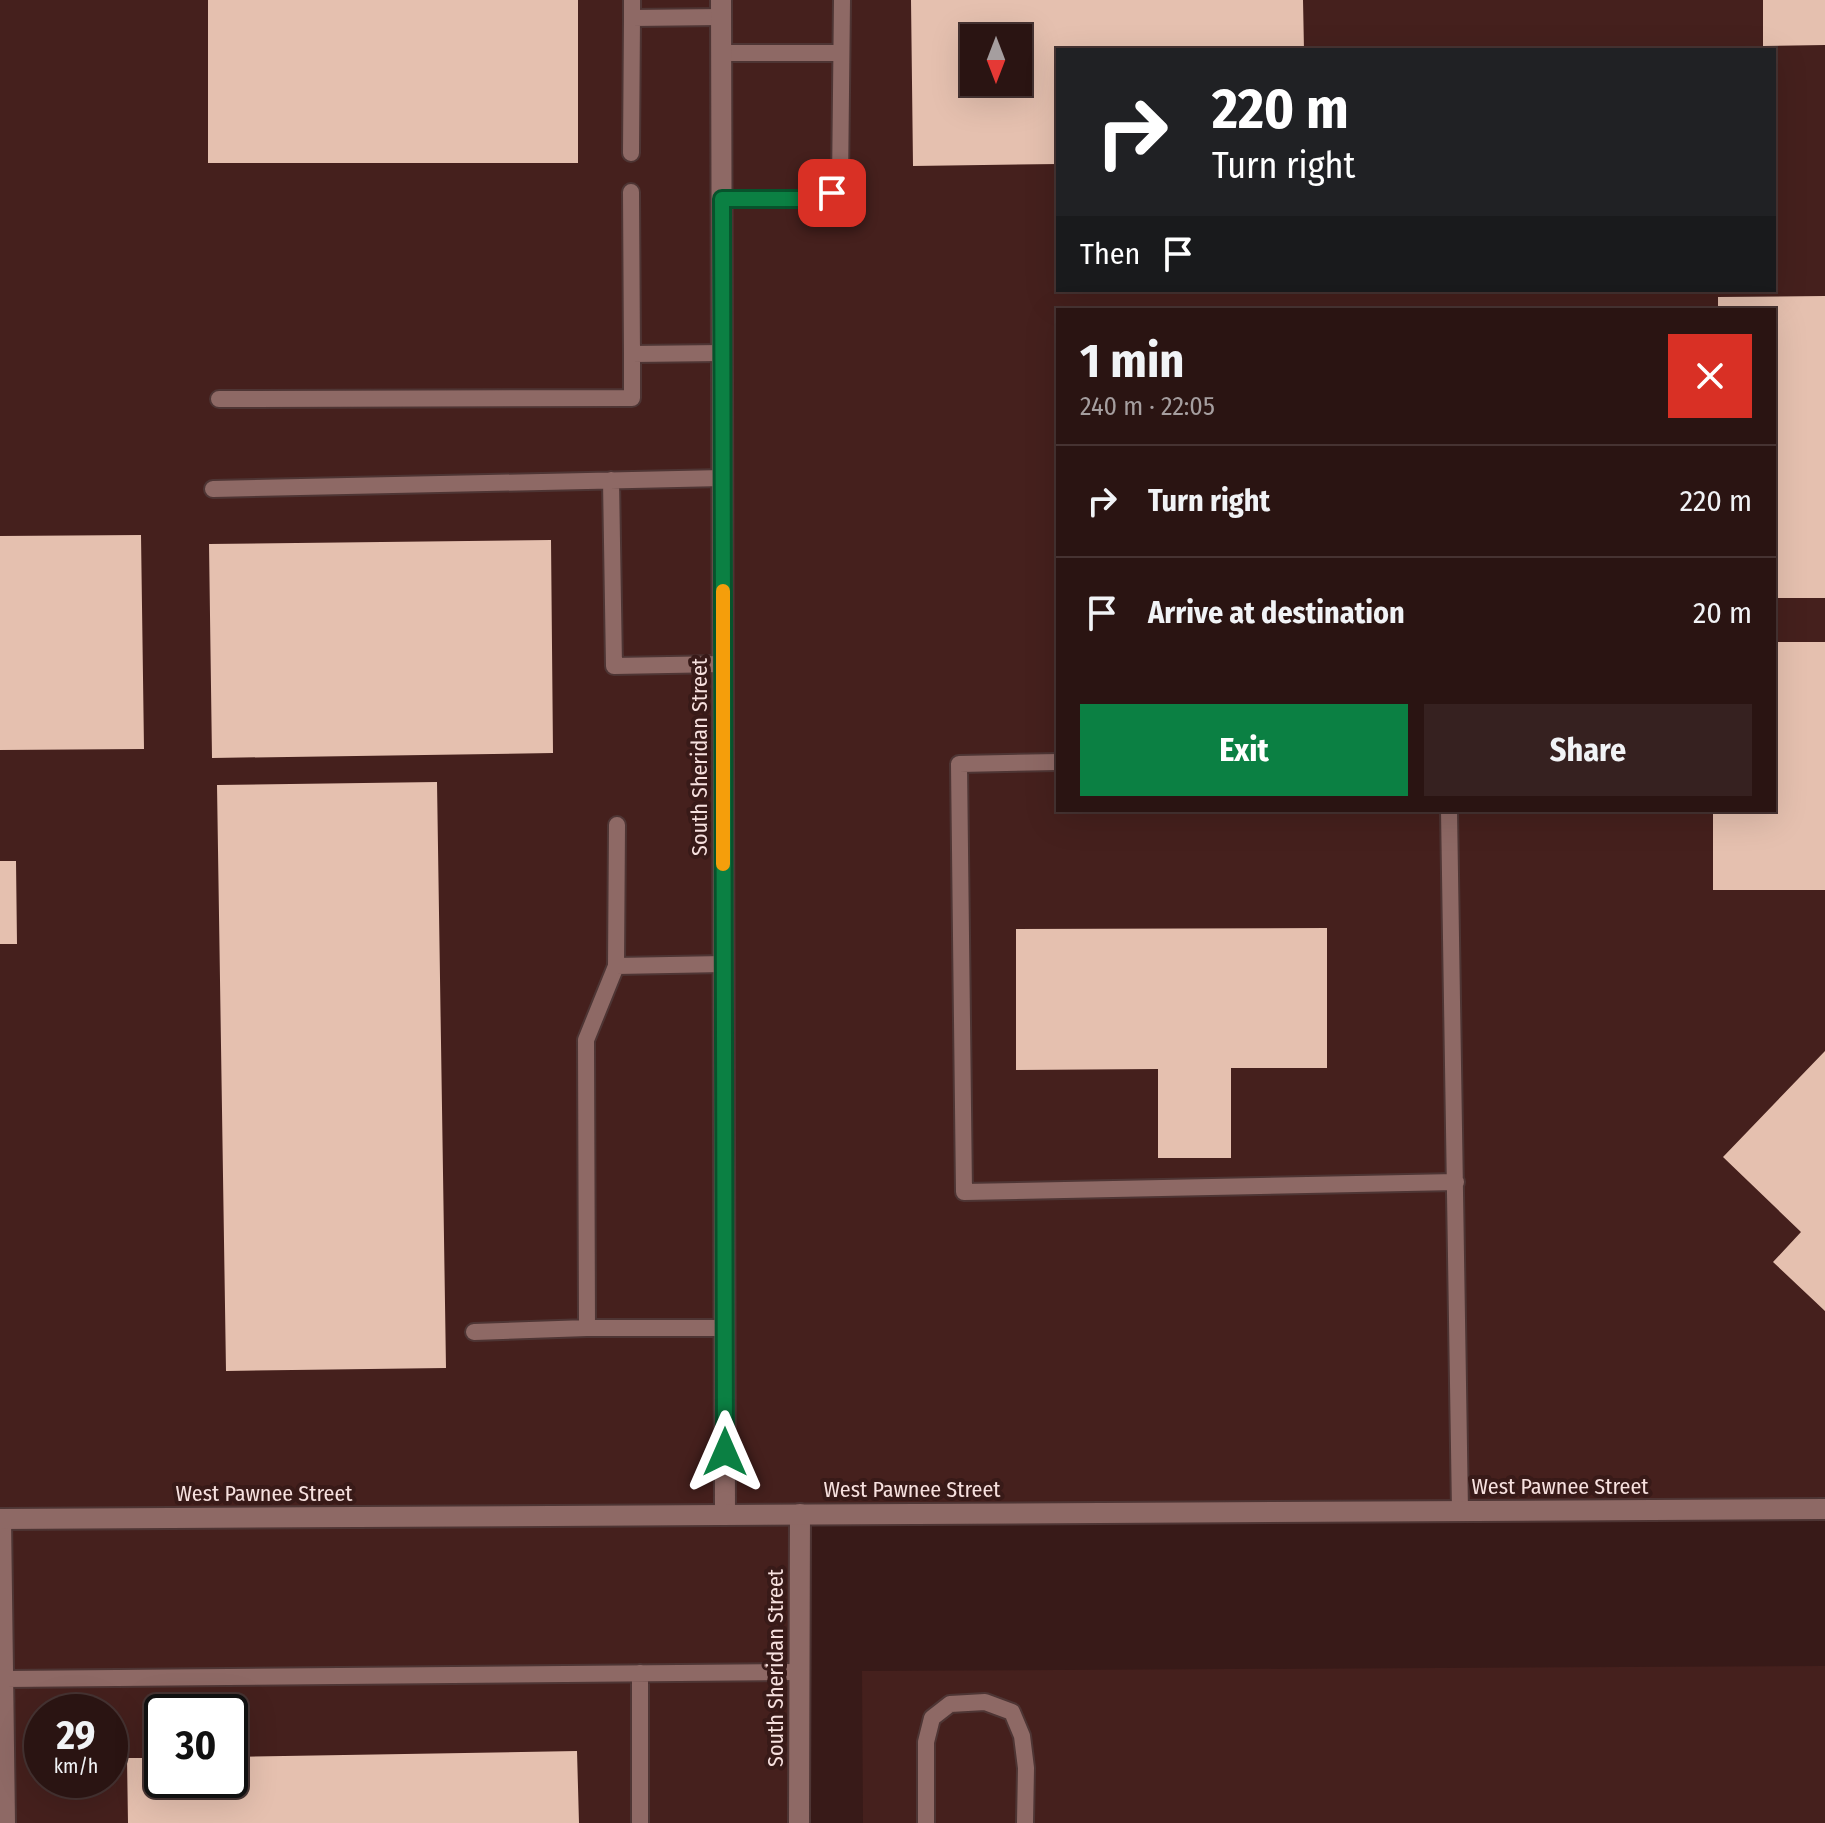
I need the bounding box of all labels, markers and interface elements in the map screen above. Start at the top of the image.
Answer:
north arrow [960,24,1032,96]
map controls [960,24,1032,96]
text: 220 m [1212,76,1349,143]
icon: right [1080,80,1184,184]
text: Turn right [1212,144,1355,188]
pin [798,159,866,227]
icon: arrive [810,171,854,215]
icon: arrive [1156,232,1200,276]
text: Then [1080,236,1140,272]
text: 1 min [1080,332,1185,390]
button: close [1668,334,1752,418]
text: 240 m · 22:05 [1080,391,1215,422]
icon: right [1080,479,1124,523]
text: Turn right [1148,483,1270,519]
text: 220 m [1680,483,1752,519]
icon: arrive [1080,591,1124,635]
text: Arrive at destination [1148,595,1405,631]
text: 20 m [1693,595,1752,631]
street label: South Sheridan Street [686,657,713,856]
button: Exit [1080,704,1408,796]
button: Share [1424,704,1752,796]
position arrow [683,1410,767,1494]
street label: West Pawnee Street [1472,1473,1649,1500]
street label: West Pawnee Street [824,1476,1001,1503]
street label: West Pawnee Street [176,1480,353,1507]
street label: South Sheridan Street [762,1568,789,1767]
speed limit sign: 30 [144,1694,248,1798]
text: 29 [56,1712,95,1760]
text: km/h [54,1754,98,1778]

